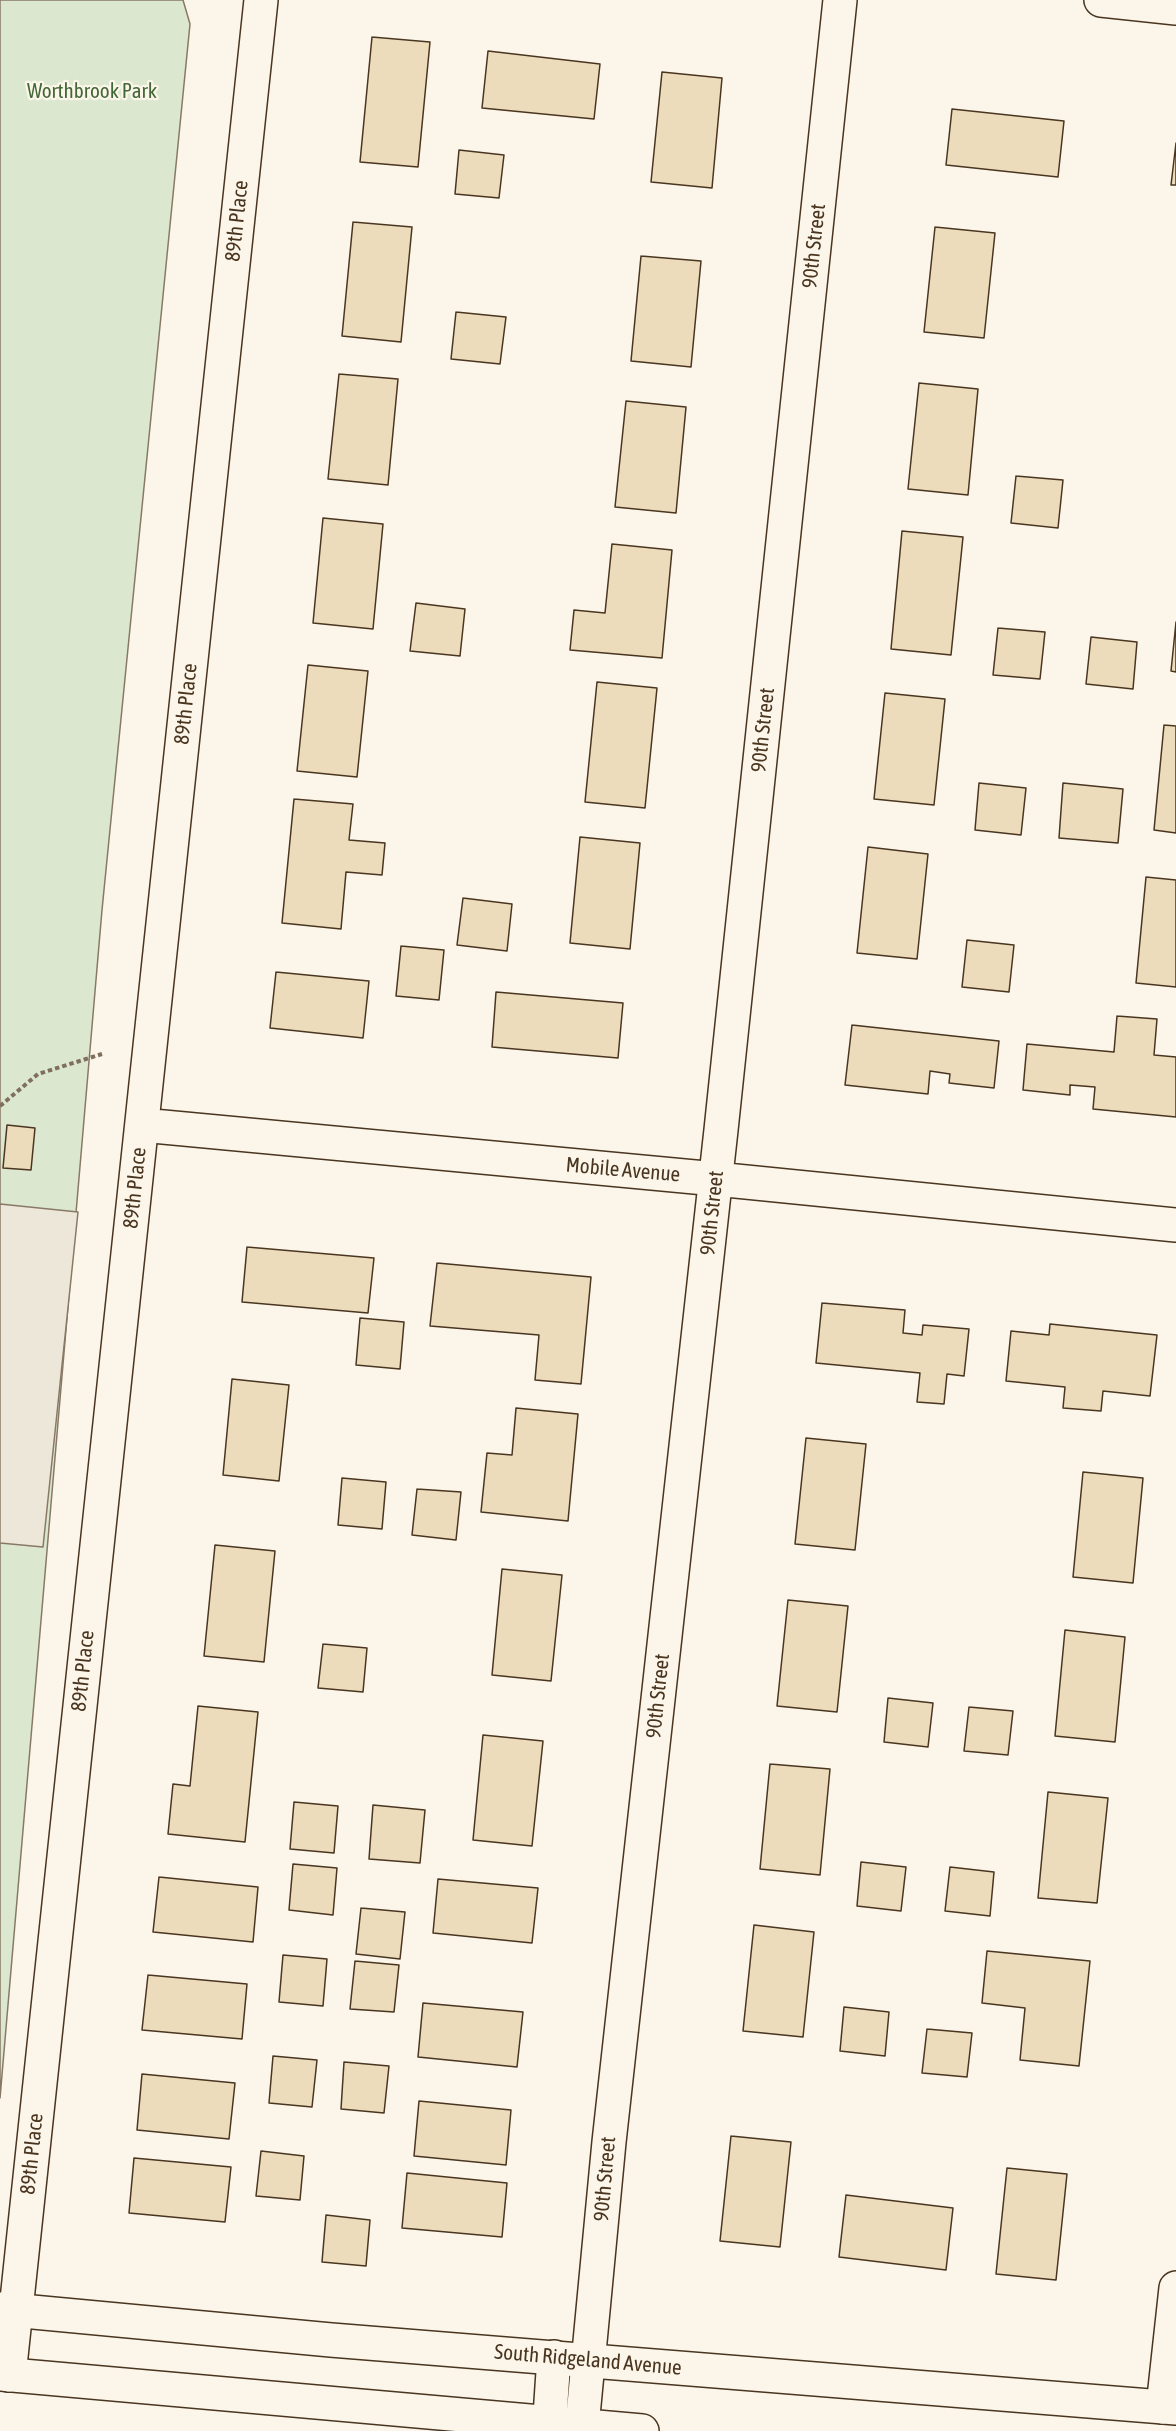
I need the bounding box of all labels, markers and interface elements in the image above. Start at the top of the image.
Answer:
park label: Worthbrook Park [27,78,157,104]
street label: 89th Place [220,179,254,263]
street label: 90th Street [797,202,831,290]
street label: 89th Place [169,662,203,746]
street label: 90th Street [746,686,780,774]
street label: 89th Place [118,1146,152,1230]
street label: Mobile Avenue [565,1152,681,1188]
street label: 90th Street [695,1169,729,1257]
street label: 89th Place [66,1629,100,1713]
street label: 90th Street [641,1652,675,1740]
street label: 89th Place [15,2112,49,2196]
street label: 90th Street [589,2136,621,2222]
street label: South Ridgeland Avenue [493,2339,683,2381]

